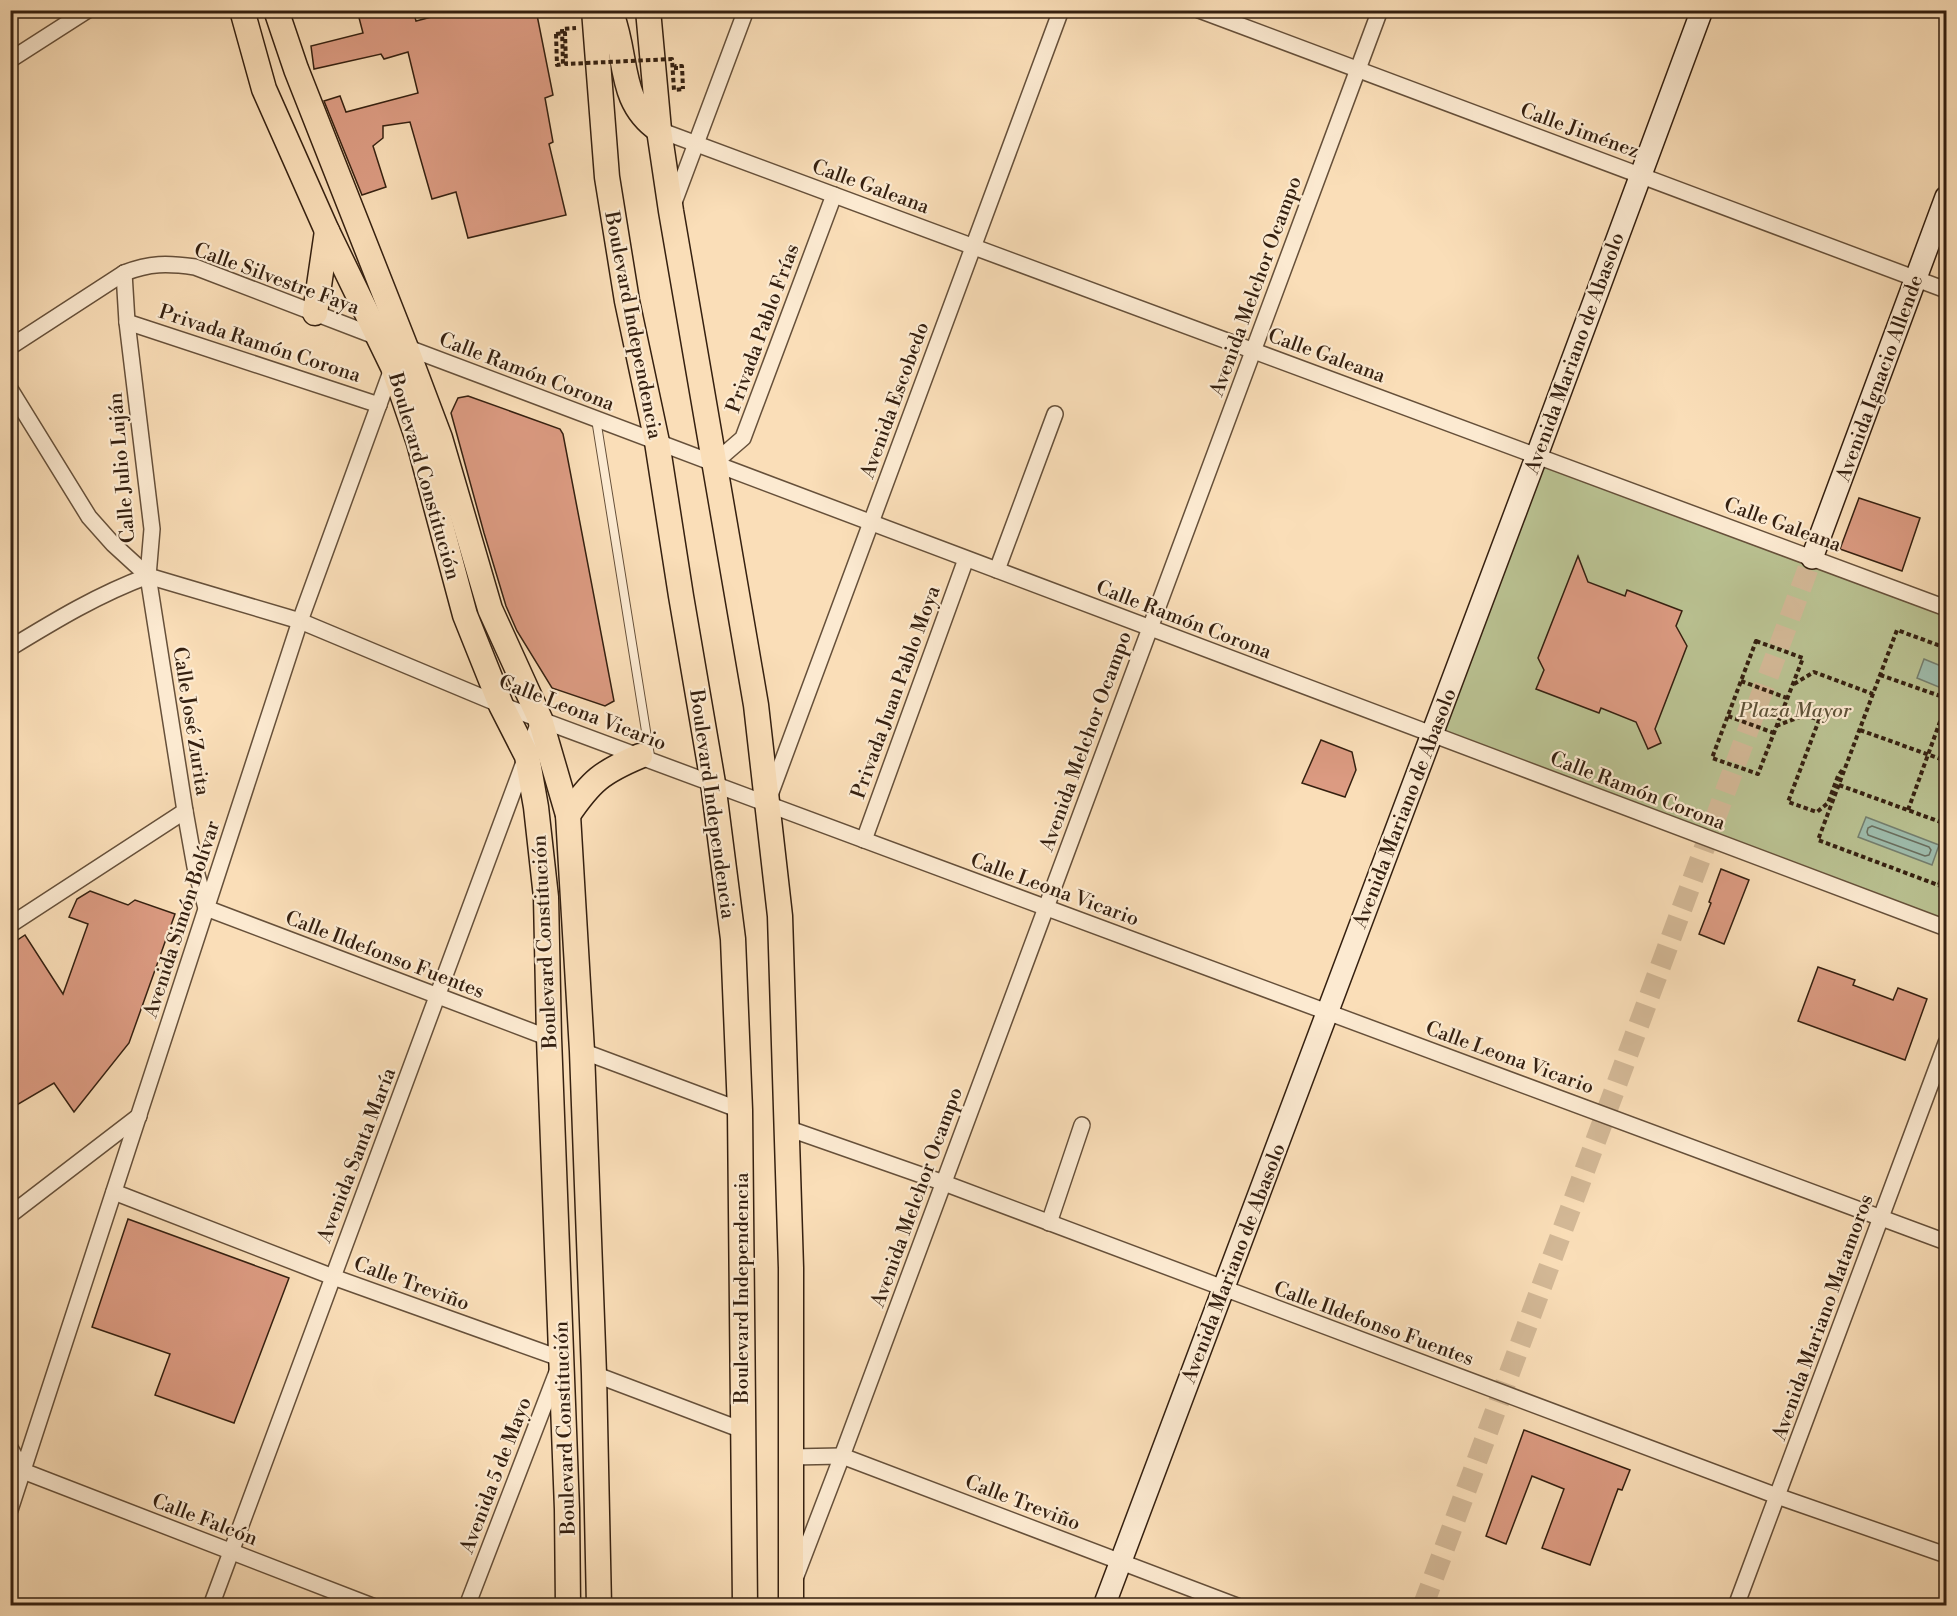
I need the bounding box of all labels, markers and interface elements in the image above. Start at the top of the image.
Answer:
street label: Calle Jiménez [1516,98,1642,165]
street label: Calle Galeana [808,155,933,220]
street label: Avenida Melchor Ocampo [1205,173,1308,401]
street label: Boulevard Independencia [598,208,667,442]
street label: Avenida Mariano de Abasolo [1520,229,1631,479]
street label: Calle Silvestre Faya [190,238,363,321]
street label: Privada Pablo Frías [721,241,806,416]
street label: Avenida Ignacio Allende [1831,272,1929,486]
street label: Privada Ramón Corona [155,300,364,389]
street label: Avenida Escobedo [855,319,935,483]
street label: Calle Galeana [1264,324,1389,389]
street label: Calle Ramón Corona [435,327,618,418]
street label: Boulevard Constitución [382,369,465,583]
street label: Calle Julio Luján [103,391,142,544]
street label: Calle Galeana [1720,493,1845,558]
street label: Calle Ramón Corona [1092,575,1275,666]
street label: Privada Juan Pablo Moya [846,582,947,802]
street label: Avenida Melchor Ocampo [1035,628,1138,856]
street label: Calle José Zurita [166,645,215,798]
street label: Calle Leona Vicario [495,670,670,757]
street label: Avenida Mariano de Abasolo [1348,685,1463,933]
street label: Boulevard Independencia [683,687,740,921]
park label: Plaza Mayor [1738,699,1852,724]
street label: Calle Ramón Corona [1546,746,1729,837]
street label: Avenida Simón Bolívar [138,817,226,1022]
street label: Boulevard Constitución [527,834,564,1051]
street label: Calle Leona Vicario [967,848,1142,933]
street label: Calle Ildefonso Fuentes [281,906,488,1005]
street label: Calle Leona Vicario [1422,1016,1597,1101]
street label: Avenida Santa María [312,1064,403,1247]
street label: Avenida Melchor Ocampo [866,1084,969,1312]
street label: Avenida Mariano de Abasolo [1177,1140,1292,1388]
street label: Boulevard Independencia [730,1171,755,1405]
street label: Avenida Mariano Matamoros [1767,1191,1880,1445]
street label: Calle Treviño [350,1252,473,1317]
street label: Calle Ildefonso Fuentes [1270,1277,1477,1372]
street label: Boulevard Constitución [549,1320,582,1536]
street label: Avenida 5 de Mayo [455,1394,538,1558]
street label: Calle Treviño [961,1470,1084,1537]
street label: Calle Falcón [148,1489,261,1552]

